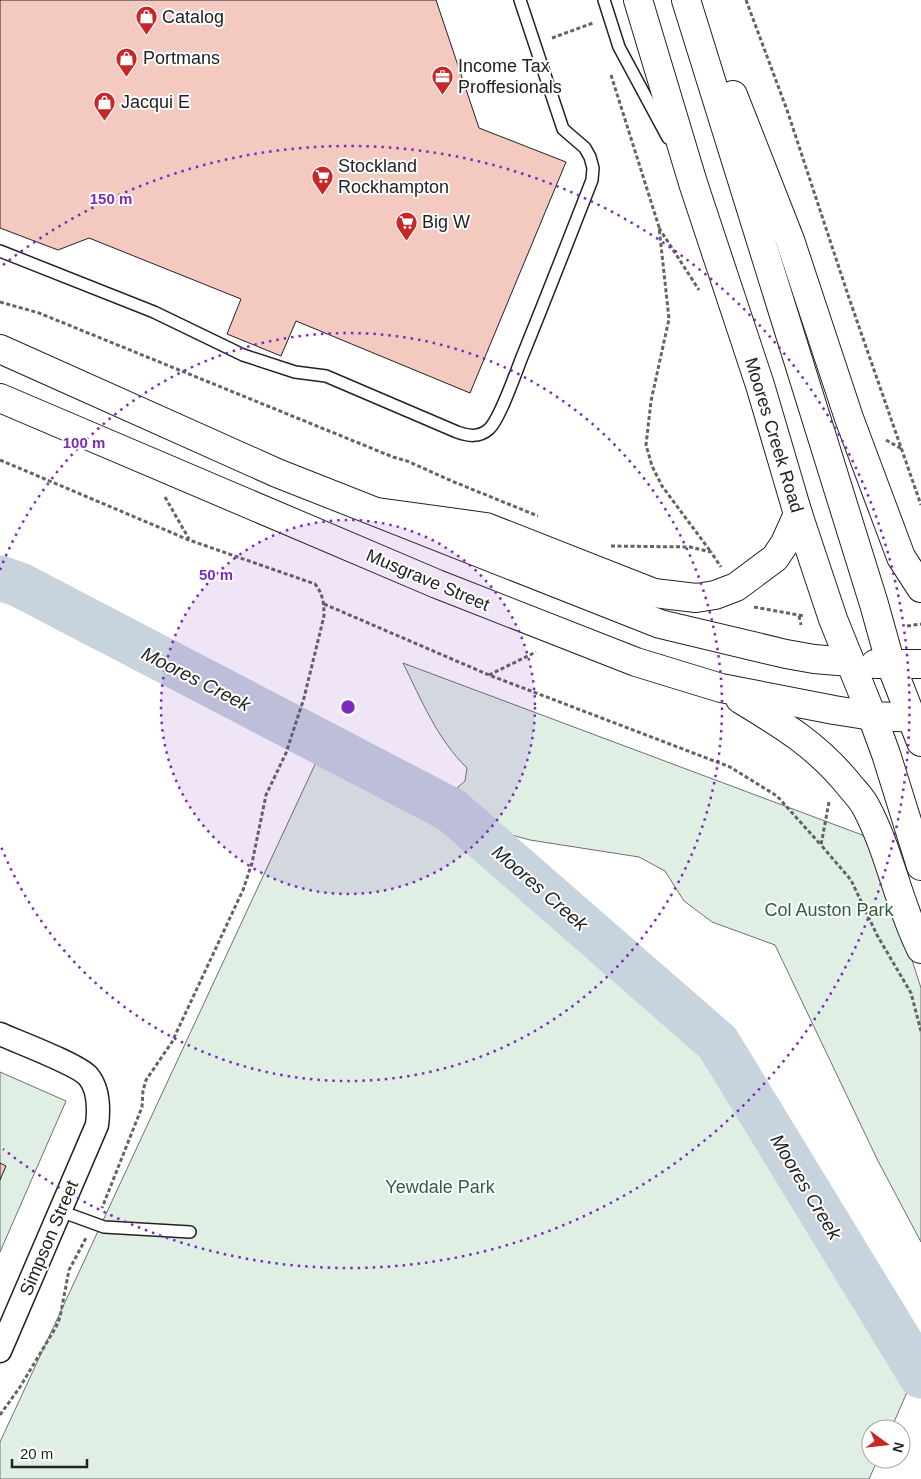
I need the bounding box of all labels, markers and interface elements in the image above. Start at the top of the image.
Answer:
shop icon: Catalog [134,5,158,36]
place label: Catalog [162,7,224,27]
shop icon: Portmans [115,46,139,77]
place label: Portmans [143,48,220,68]
place label: Income Tax Proffesionals [458,56,562,97]
office icon: Income Tax Proffesionals [430,64,454,95]
shop icon: Jacqui E [93,90,117,121]
place label: Jacqui E [121,92,190,112]
place label: Stockland Rockhampton [338,156,449,197]
supermarket icon: Stockland Rockhampton [310,164,334,195]
text: 150 m [90,190,132,207]
supermarket icon: Big W [394,210,418,241]
place label: Big W [422,212,470,232]
street label: Moores Creek Road [741,355,807,515]
text: 100 m [63,434,105,451]
street label: Musgrave Street [363,545,493,615]
text: 50 m [199,566,233,583]
water label: Moores Creek [138,643,255,716]
centre of rings [339,698,357,716]
water label: Moores Creek [488,841,593,936]
park label: Col Auston Park [764,900,895,920]
water label: Moores Creek [766,1130,846,1245]
street label: Simpson Street [16,1177,82,1299]
park label: Yewdale Park [385,1177,496,1197]
north arrow [861,1419,911,1469]
scale bar [12,1436,88,1468]
text: N [890,1440,908,1454]
text: 20 m [20,1445,53,1462]

